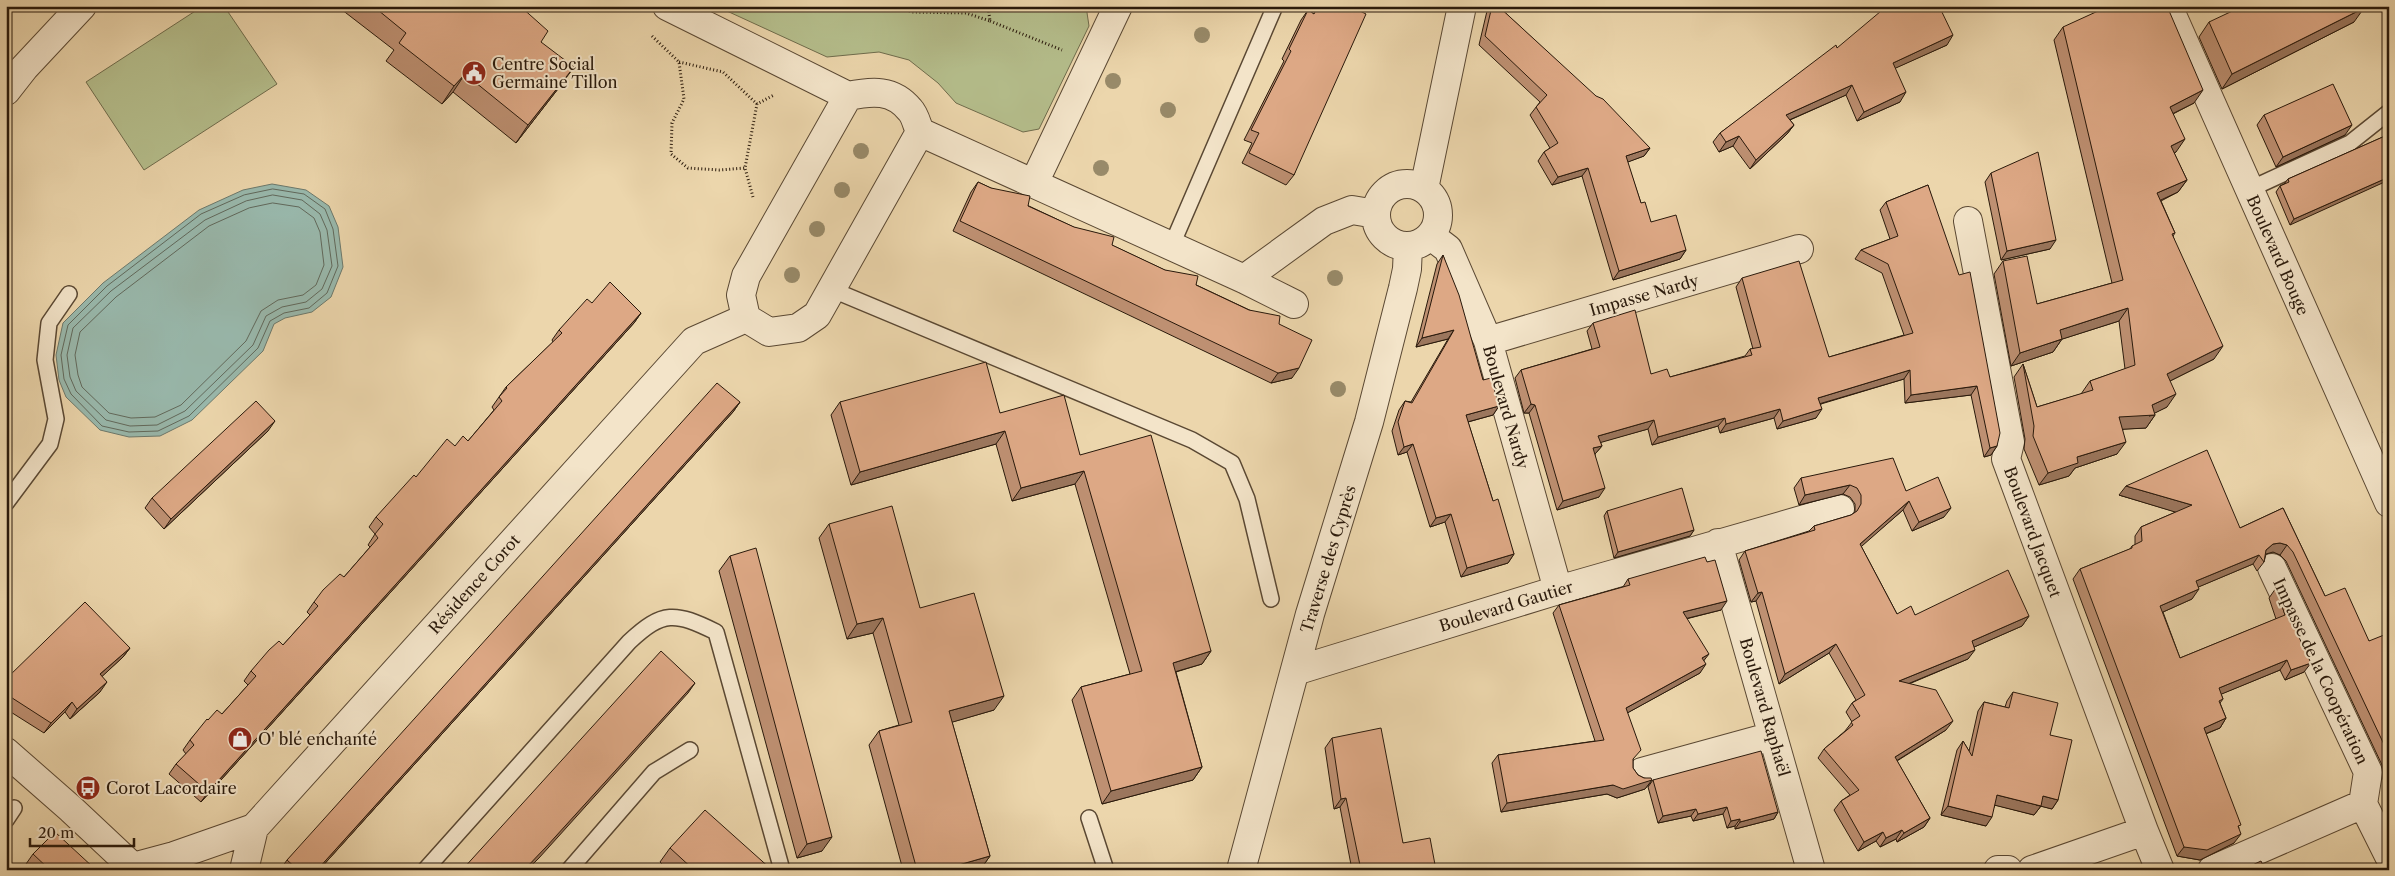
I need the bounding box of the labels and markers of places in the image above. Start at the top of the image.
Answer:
place label: Centre Social Germaine Tillon [492,54,618,92]
public building icon: Centre Social Germaine Tillon [461,60,487,86]
shop icon: O' blé enchanté [227,726,253,752]
place label: O' blé enchanté [258,729,377,749]
bus stop icon: Corot Lacordaire [75,775,101,801]
place label: Corot Lacordaire [106,778,237,798]

